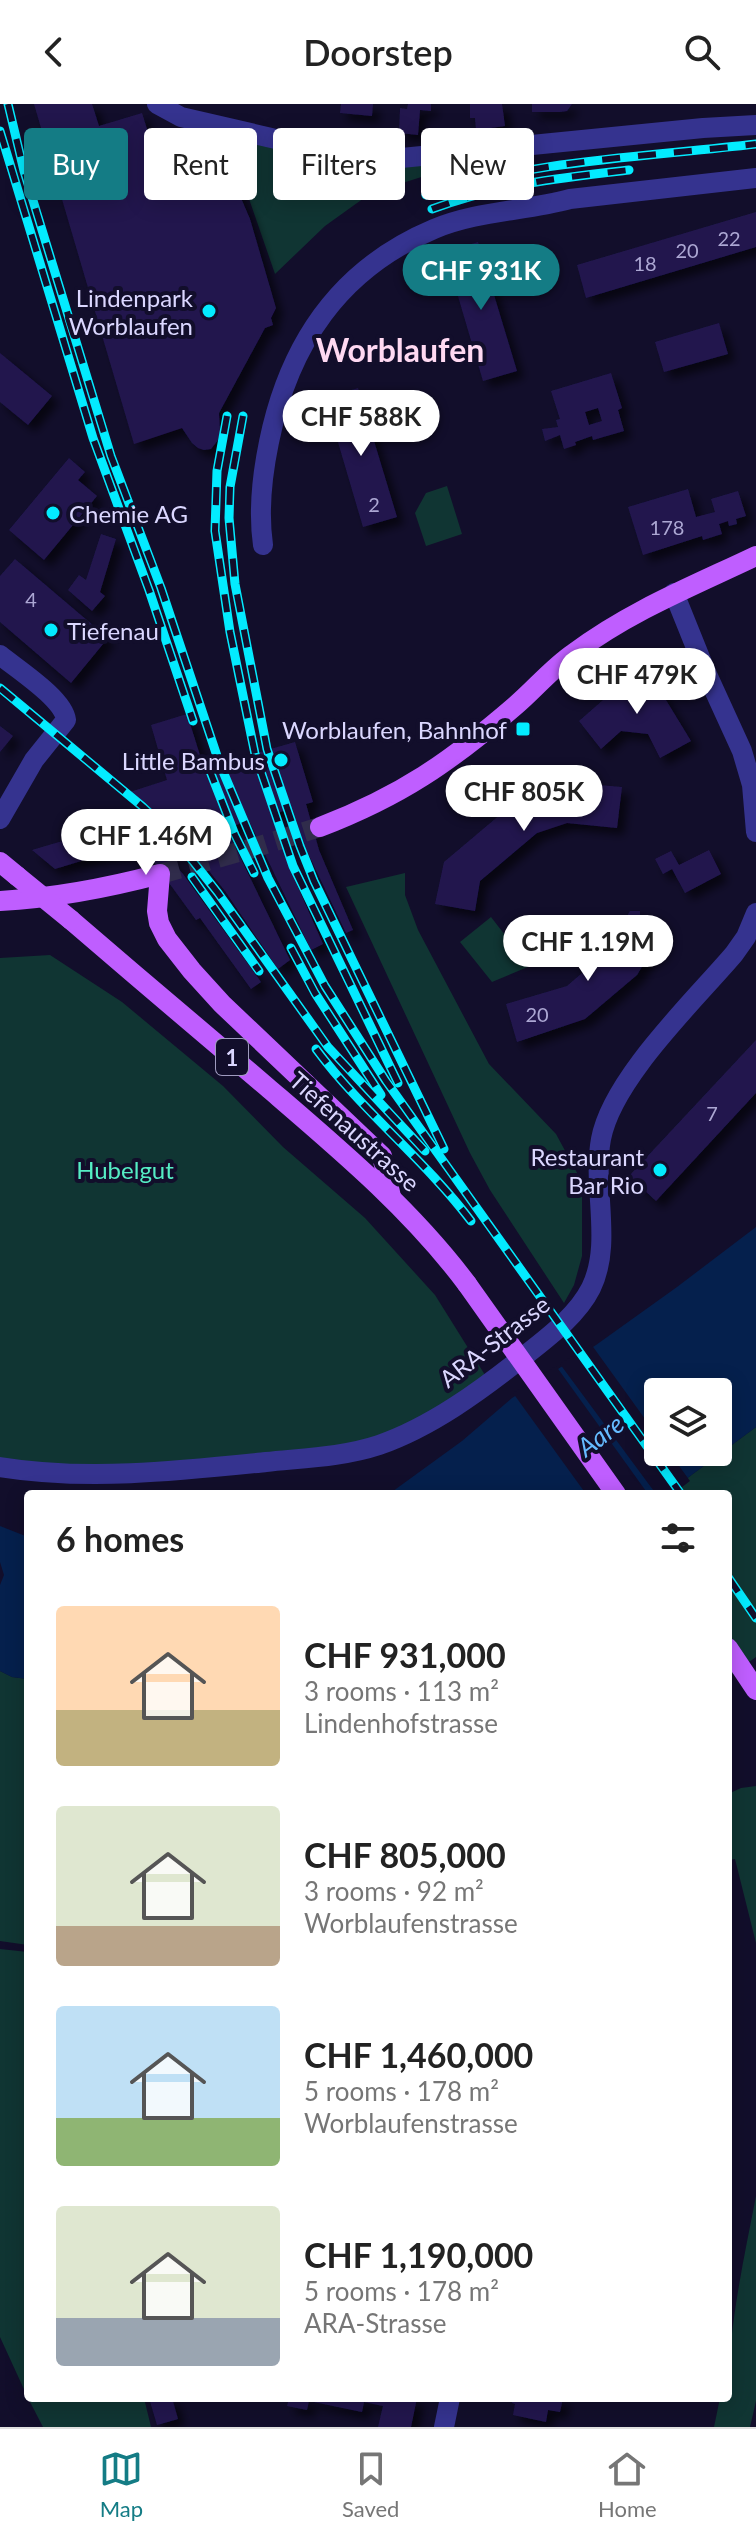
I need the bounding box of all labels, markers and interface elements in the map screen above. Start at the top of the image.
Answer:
icon: back [32,30,76,74]
text: Doorstep [303,30,453,74]
icon: search [680,30,724,74]
chip: Buy [24,128,128,200]
chip: Rent [144,128,257,200]
chip: Filters [273,128,405,200]
chip: New [421,128,534,200]
house number: 22 [717,226,741,250]
house number: 20 [675,238,699,262]
pin: CHF 931K [398,244,564,312]
house number: 18 [633,251,657,275]
text: CHF 931K [421,254,541,286]
place label: Lindenpark Worblaufen [69,283,194,340]
marker: Lindenpark Worblaufen [200,302,218,320]
district label: Worblaufen [316,330,484,369]
pin: CHF 588K [278,390,444,458]
text: CHF 588K [301,400,421,432]
house number: 2 [368,492,380,516]
place label: Chemie AG [69,499,188,528]
marker: Chemie AG [44,504,62,522]
house number: 178 [650,515,684,539]
house number: 4 [25,587,37,611]
place label: Tiefenau [67,616,159,645]
marker: Tiefenau [42,621,60,639]
pin: CHF 479K [554,648,720,716]
text: CHF 479K [577,658,697,690]
place label: Worblaufen, Bahnhof [282,715,508,744]
marker: Worblaufen, Bahnhof [514,720,532,738]
place label: Little Bambus [122,746,265,775]
marker: Little Bambus [272,751,290,769]
pin: CHF 805K [441,765,607,833]
text: CHF 805K [464,775,584,807]
pin: CHF 1.46M [54,809,238,877]
text: CHF 1.46M [79,819,213,851]
pin: CHF 1.19M [496,915,680,983]
text: CHF 1.19M [521,925,655,957]
house number: 20 [525,1002,549,1026]
road number: 1 [216,1039,248,1075]
street label: Tiefenaustrasse [284,1065,426,1197]
house number: 7 [706,1101,718,1125]
place label: Restaurant Bar Rio [530,1142,644,1199]
park label: Hubelgut [76,1155,174,1184]
marker: Restaurant Bar Rio [651,1161,669,1179]
street label: ARA-Strasse [433,1289,555,1393]
map controls [644,1378,732,1466]
button: layers [644,1378,732,1466]
water label: Aare [569,1407,630,1464]
icon: filters [656,1516,700,1560]
text: 6 homes [56,1518,184,1559]
text: CHF 931,000 [304,1634,506,1675]
icon: home [120,1638,216,1734]
text: 3 rooms · 113 m² [304,1675,499,1707]
text: Lindenhofstrasse [304,1707,498,1739]
text: CHF 805,000 [304,1834,506,1875]
icon: home [120,1838,216,1934]
text: 3 rooms · 92 m² [304,1875,484,1907]
text: Worblaufenstrasse [304,1907,518,1939]
text: CHF 1,460,000 [304,2034,533,2075]
icon: home [120,2038,216,2134]
text: 5 rooms · 178 m² [304,2075,499,2107]
text: Worblaufenstrasse [304,2107,518,2139]
text: CHF 1,190,000 [304,2234,533,2275]
icon: home [120,2238,216,2334]
text: 5 rooms · 178 m² [304,2275,499,2307]
text: ARA-Strasse [304,2307,446,2339]
tab: Map [99,2447,143,2522]
tab: Saved [342,2447,399,2522]
tab: Home [598,2447,657,2522]

